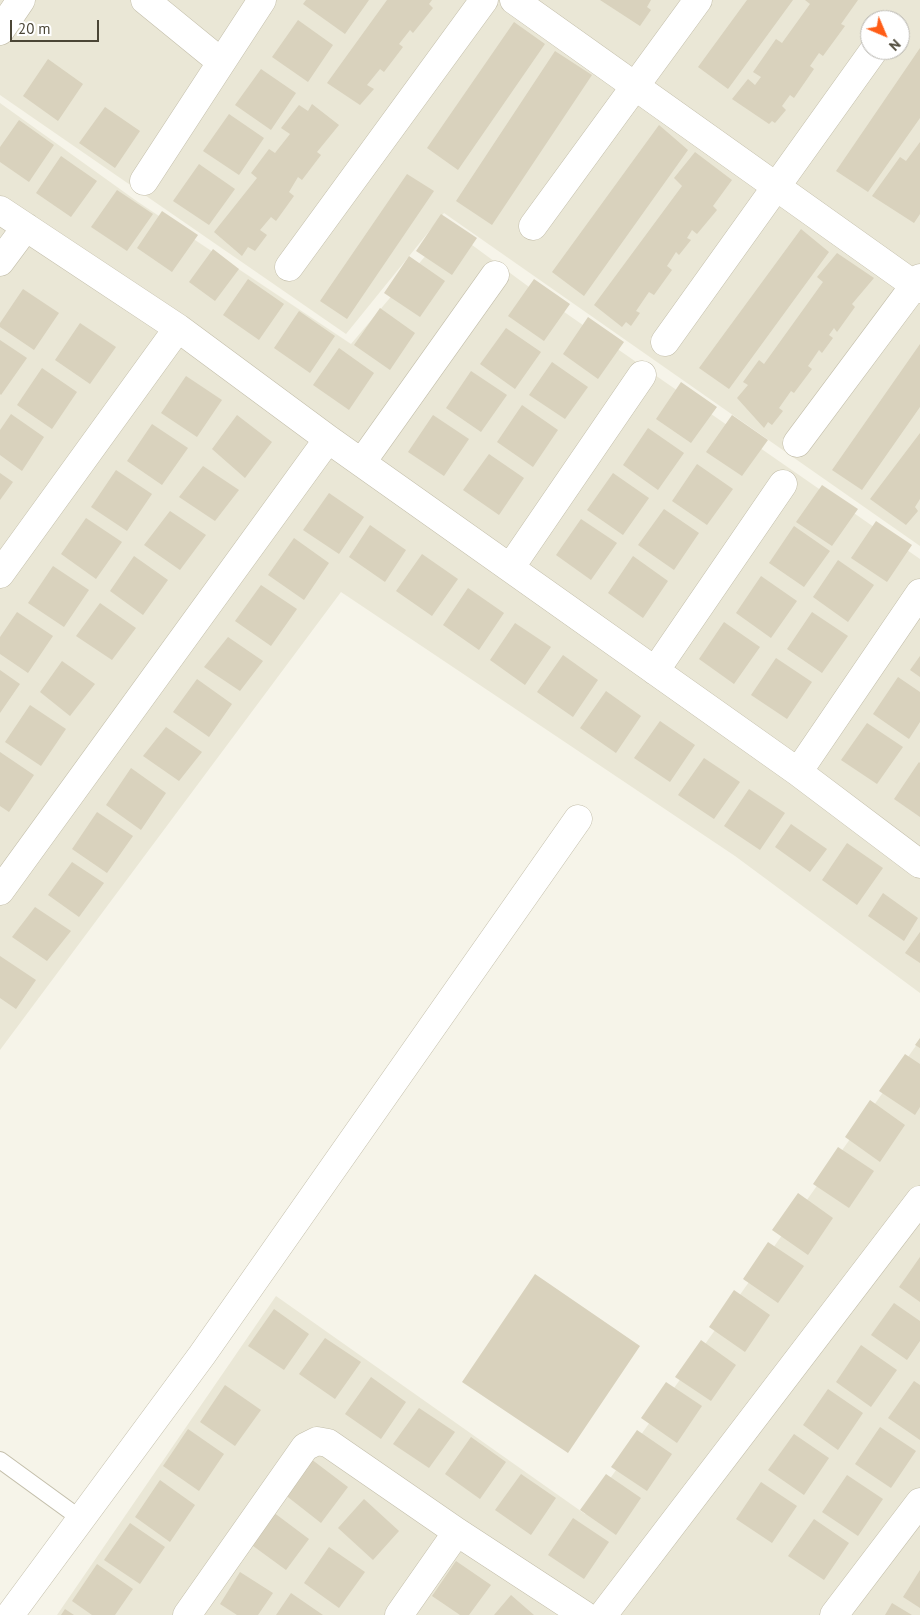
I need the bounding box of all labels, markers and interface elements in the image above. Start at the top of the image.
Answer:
scale bar [12,10,101,42]
north arrow [860,10,910,60]
text: 20 m [18,19,51,38]
text: N [885,35,905,55]

